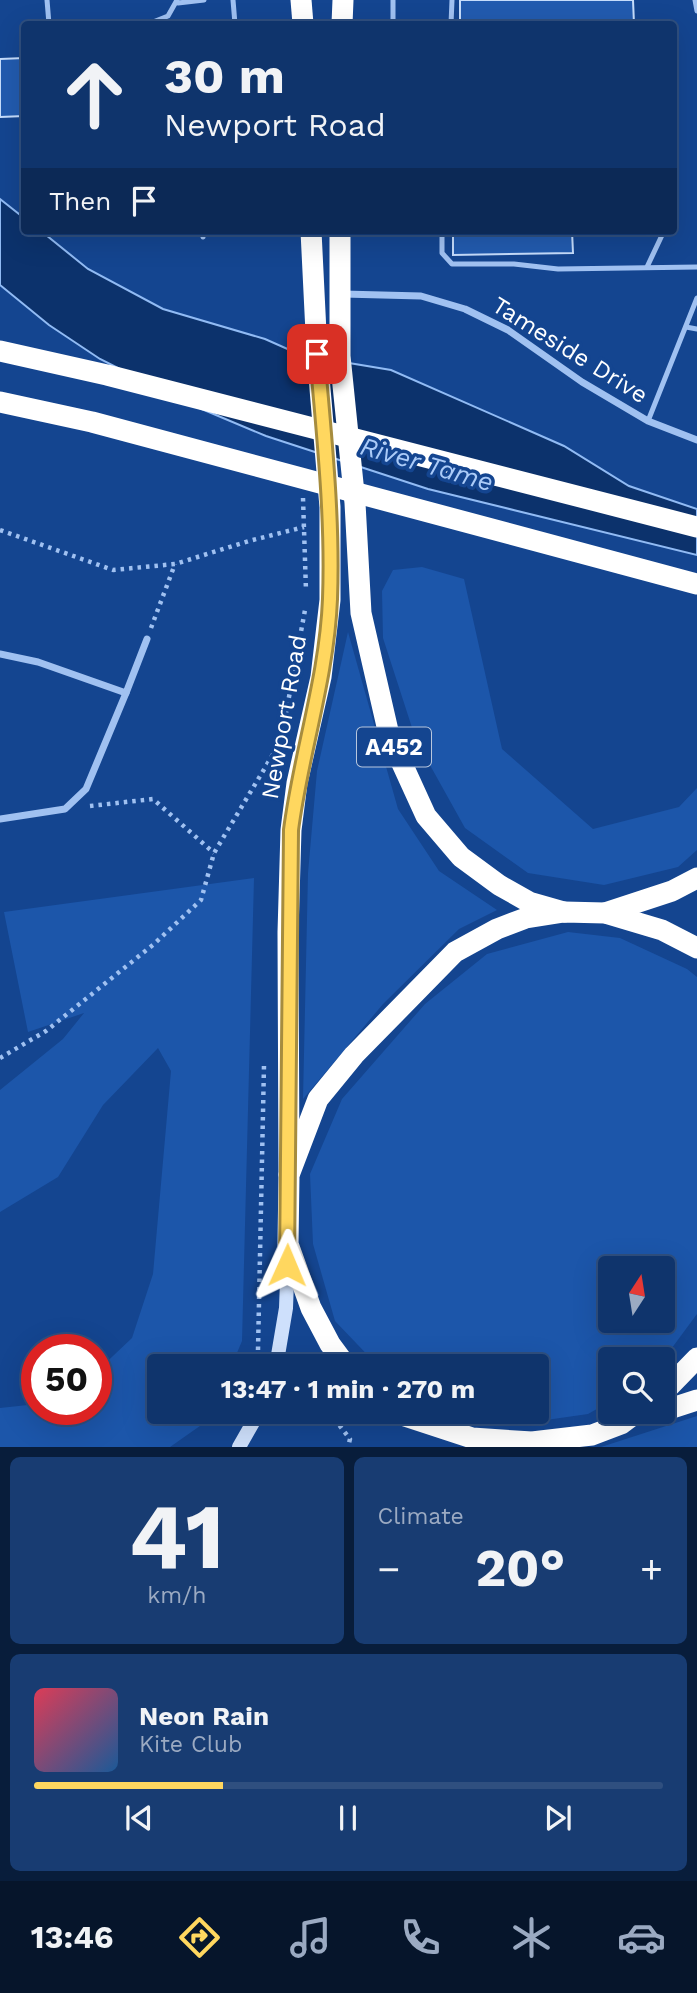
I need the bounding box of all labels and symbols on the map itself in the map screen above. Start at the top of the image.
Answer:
street label: Tameside Drive [487,291,653,409]
pin [287,324,347,384]
water label: River Tame [357,431,497,497]
street label: Newport Road [256,633,312,801]
road number: A452 [357,727,431,766]
position arrow [250,1228,324,1302]
north arrow [598,1256,676,1334]
speed limit sign: 50 [21,1334,112,1425]

